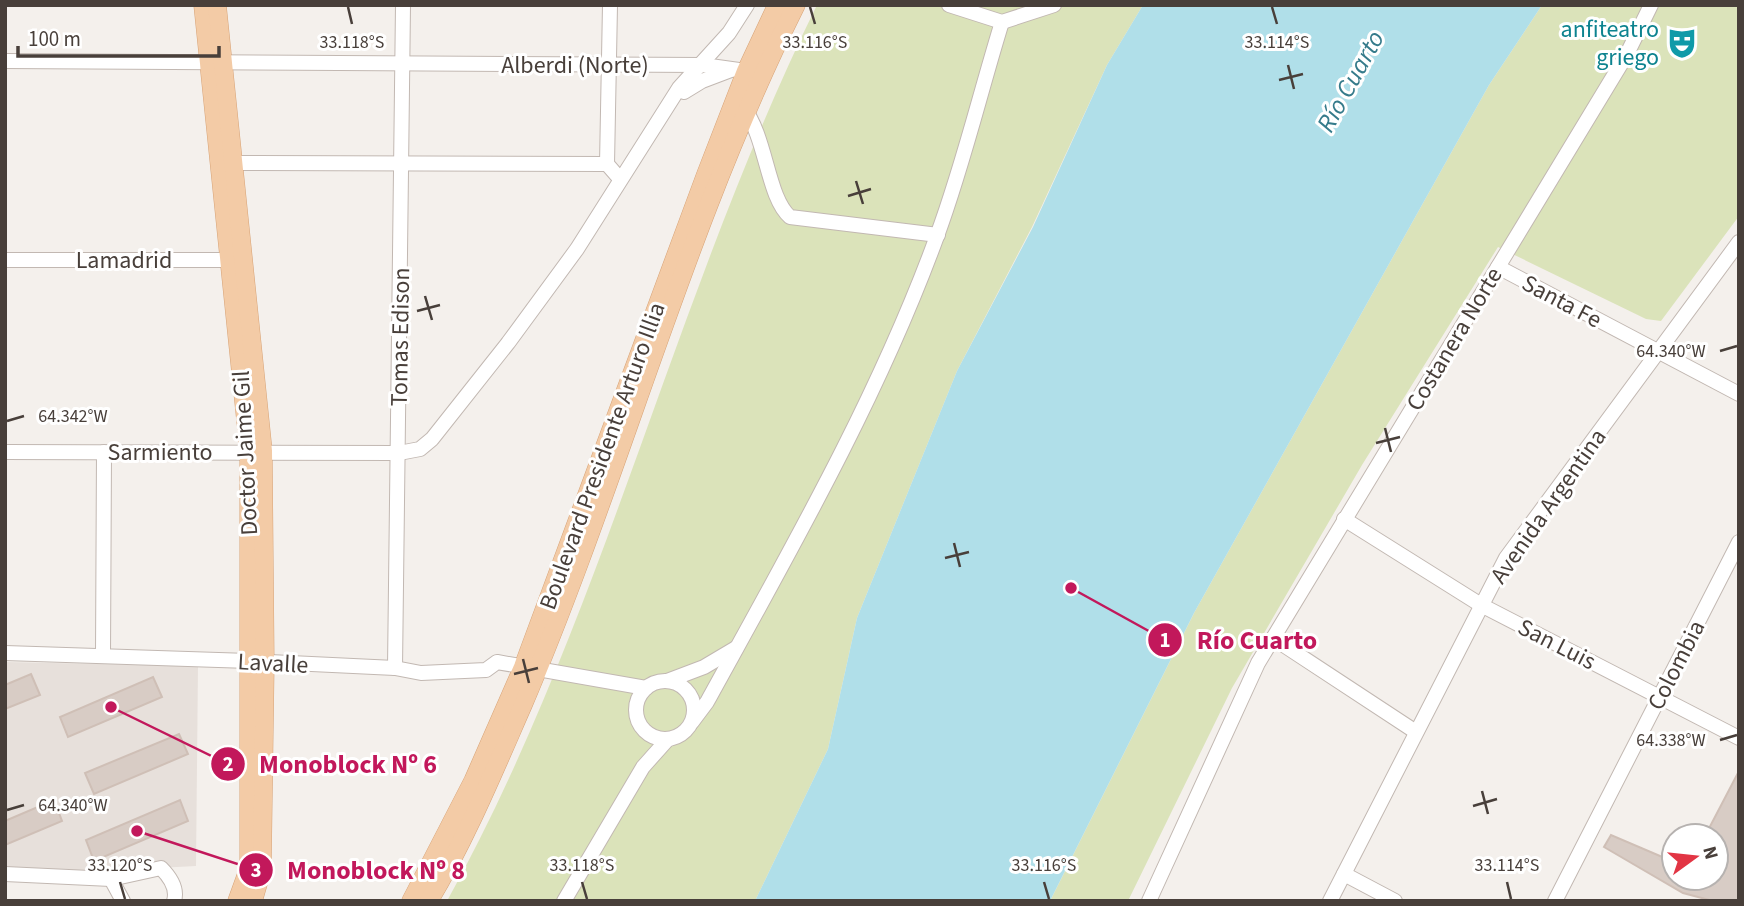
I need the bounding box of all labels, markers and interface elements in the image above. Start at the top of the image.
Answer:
place label: anfiteatro griego [1561,12,1659,75]
scale bar [18,14,219,58]
text: 100 m [28,24,81,54]
water label: Río Cuarto [1307,24,1394,139]
theatre icon: anfiteatro griego [1665,26,1699,60]
text: 33.118°S [320,30,384,55]
text: 33.116°S [783,30,847,55]
text: 33.114°S [1245,30,1309,55]
street label: Alberdi (Norte) [501,48,649,83]
street label: Lamadrid [76,243,172,278]
street label: Costanera Norte [1398,261,1511,418]
street label: Santa Fe [1516,266,1608,337]
street label: Tomas Edison [382,267,419,407]
street label: Boulevard Presidente Arturo Illia [530,298,674,615]
text: 64.340°W [1636,339,1706,364]
street label: Doctor Jaime Gil [224,370,267,536]
text: 64.342°W [38,404,108,429]
street label: Avenida Argentina [1482,422,1615,591]
street label: Sarmiento [108,435,212,470]
street label: San Luis [1512,610,1602,679]
street label: Colombia [1639,614,1714,716]
callout: Río Cuarto [1148,617,1331,664]
text: Río Cuarto [1197,622,1317,659]
text: 1 [1159,625,1171,655]
street label: Lavalle [237,644,309,683]
text: 64.338°W [1636,728,1706,753]
callout: Monoblock Nº 6 [210,740,451,787]
text: Monoblock Nº 6 [259,746,437,783]
text: 2 [222,749,234,779]
text: 64.340°W [38,793,108,818]
north arrow [1660,822,1730,892]
text: N [1695,843,1725,863]
callout: Monoblock Nº 8 [238,846,479,893]
text: Monoblock Nº 8 [287,852,465,889]
text: 33.120°S [88,853,152,878]
text: 33.118°S [550,853,614,878]
text: 33.116°S [1012,853,1076,878]
text: 33.114°S [1475,853,1539,878]
text: 3 [250,855,262,885]

